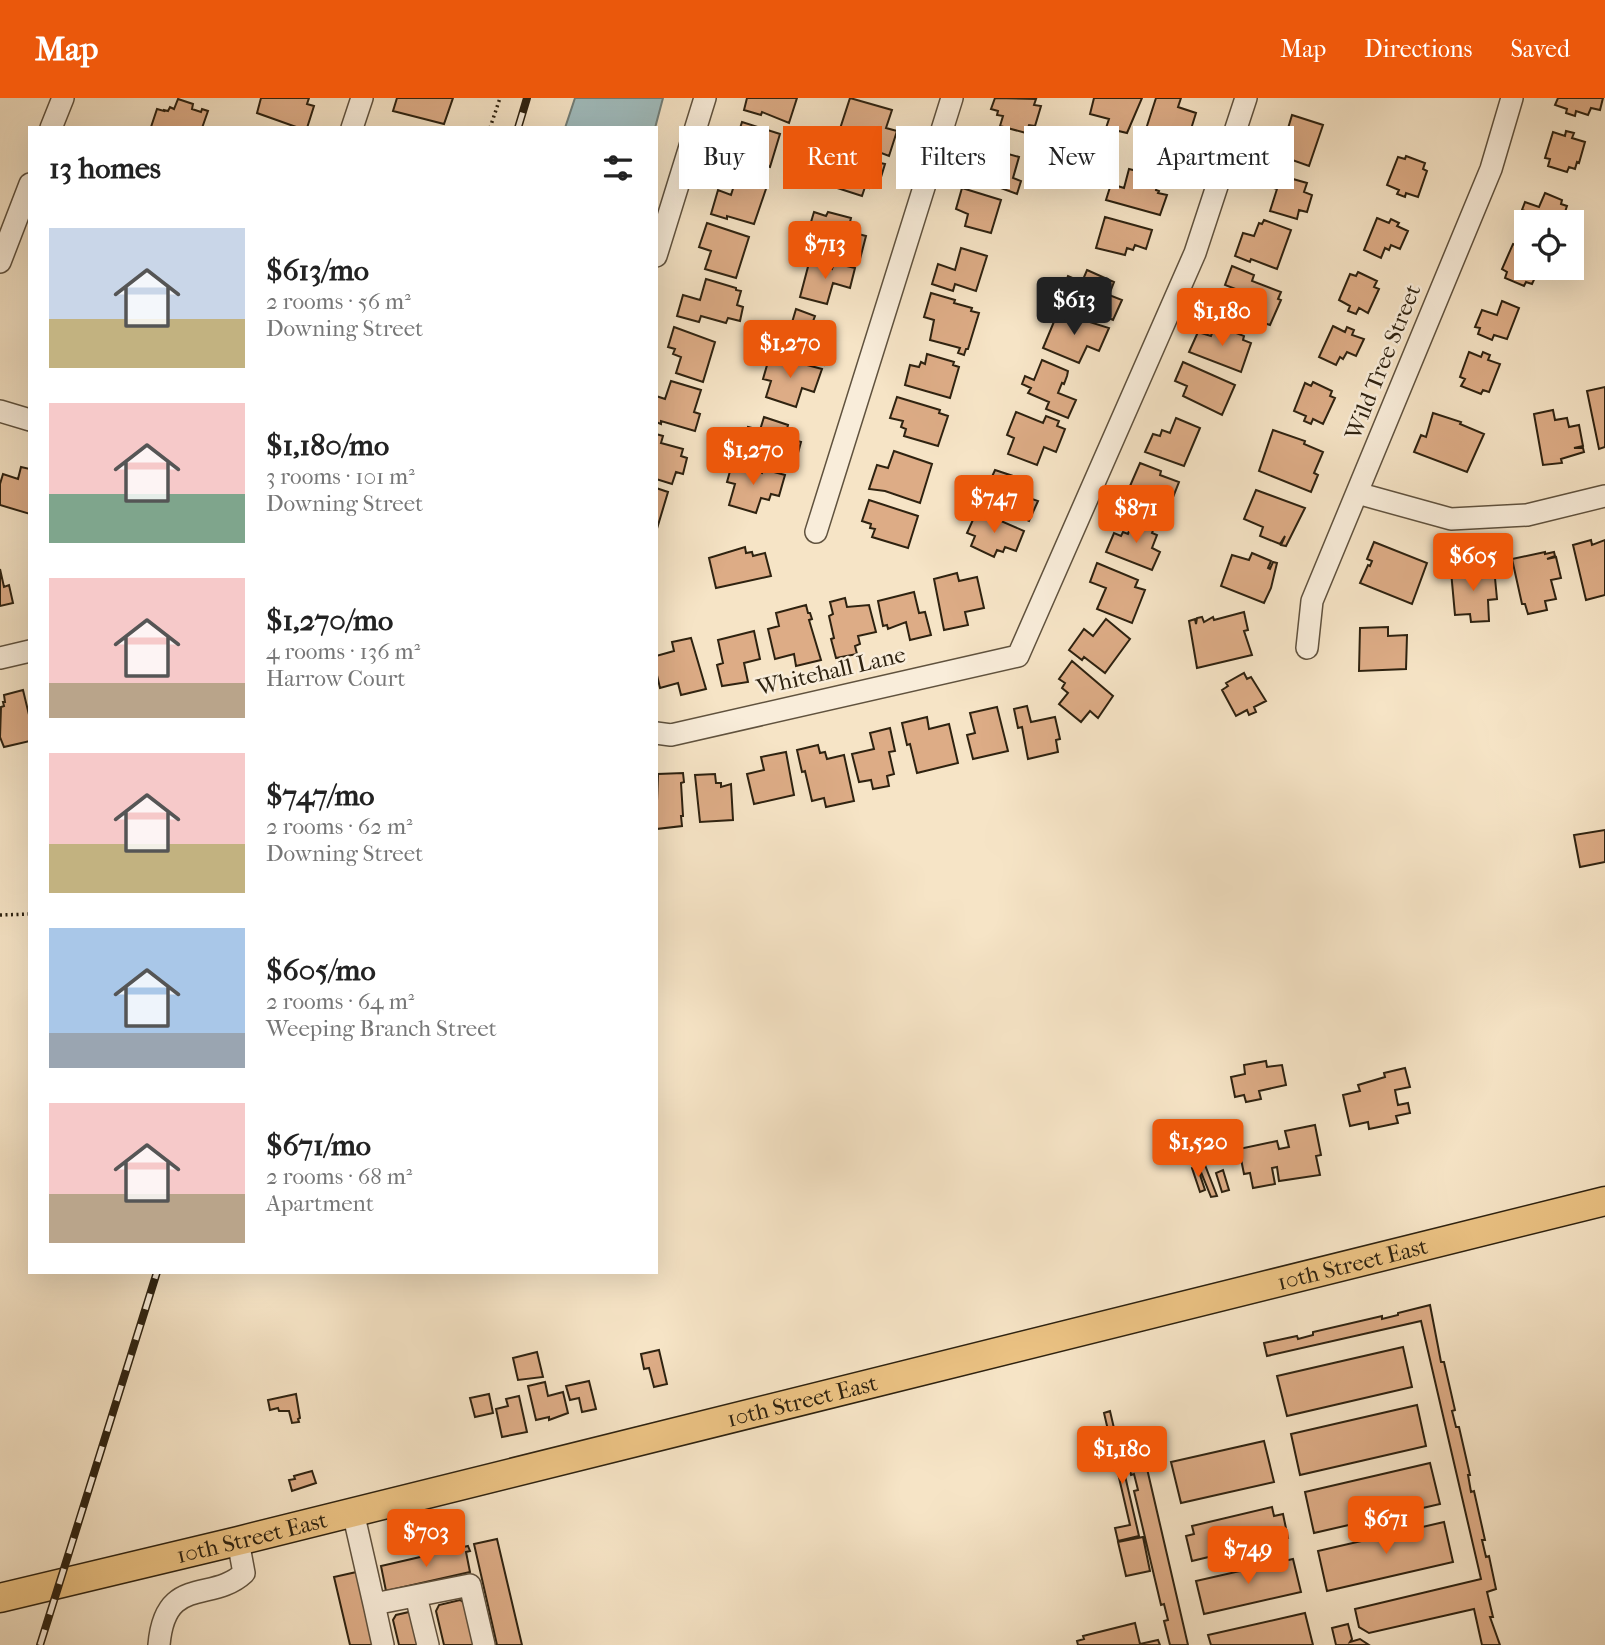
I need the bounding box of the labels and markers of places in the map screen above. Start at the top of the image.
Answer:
pin: $713 [784,222,866,281]
pin: $613 [1033,278,1115,337]
pin: $1,180 [1165,288,1279,348]
pin: $1,270 [733,320,847,380]
pin: $1,270 [696,428,810,487]
pin: $747 [953,476,1035,535]
pin: $871 [1095,486,1177,545]
pin: $605 [1432,533,1514,593]
pin: $1,520 [1141,1119,1255,1179]
pin: $1,180 [1065,1426,1179,1486]
pin: $671 [1345,1496,1427,1556]
pin: $703 [385,1510,467,1569]
pin: $749 [1207,1526,1289,1586]

